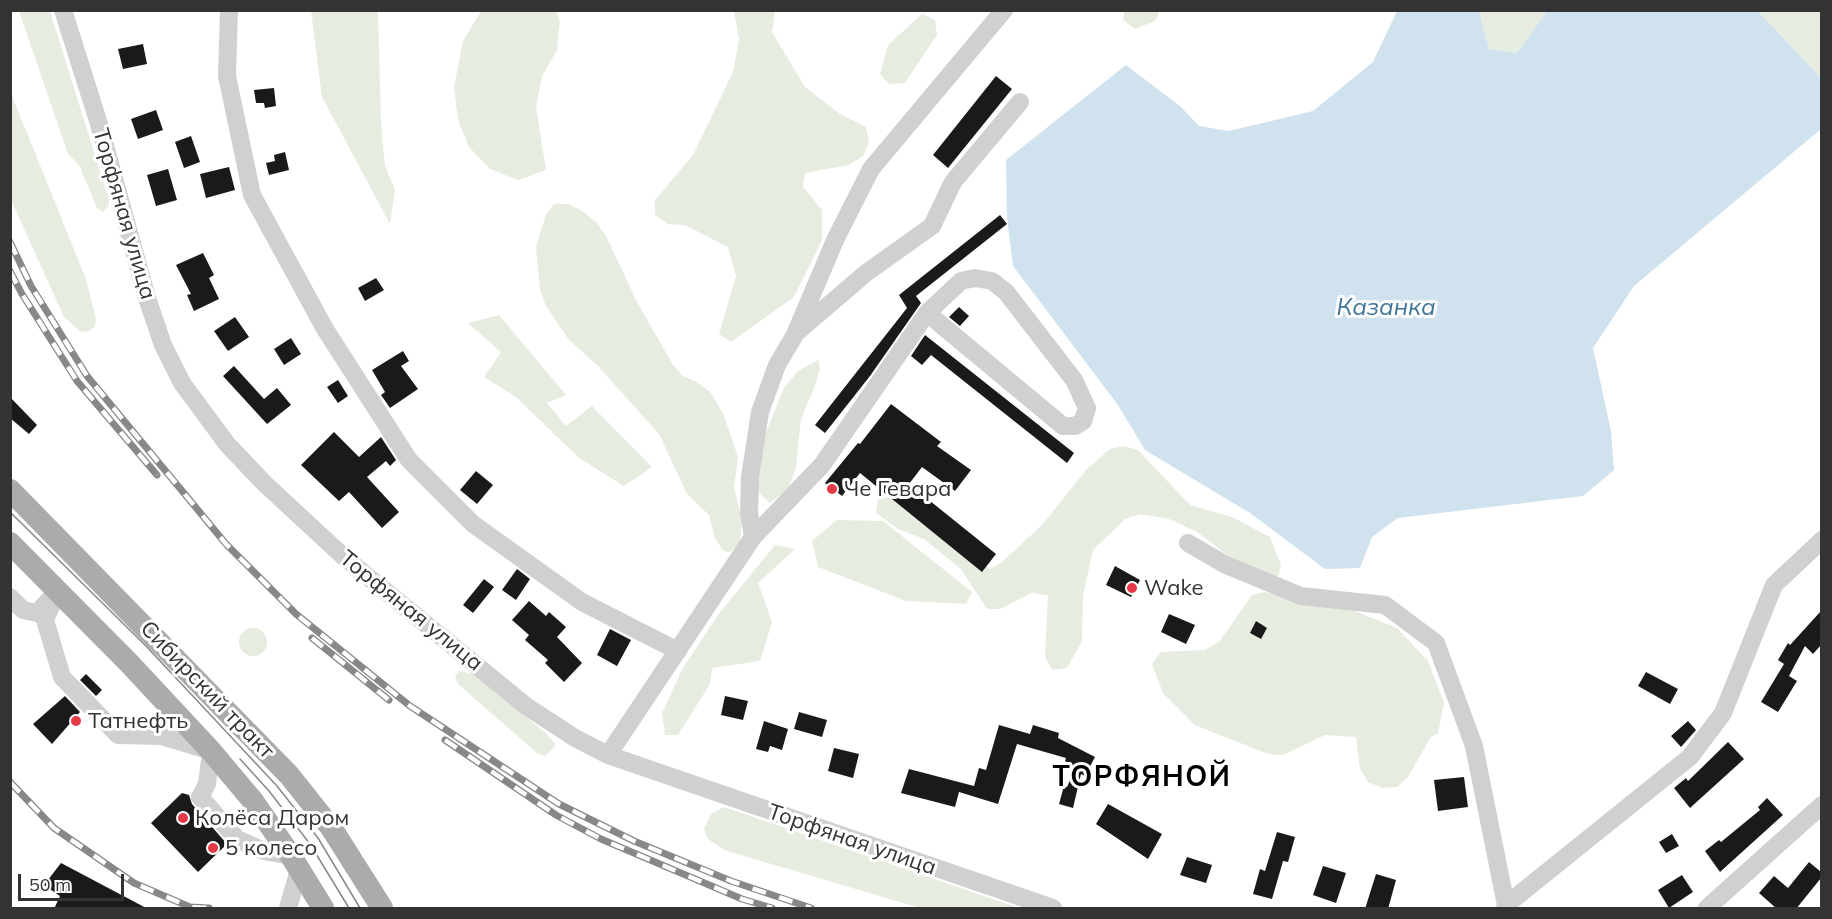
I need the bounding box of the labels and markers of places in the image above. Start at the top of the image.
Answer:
place label: Че Гевара [844,476,951,502]
marker: Че Гевара [825,482,839,496]
place label: Wake [1144,575,1203,601]
marker: Wake [1125,581,1139,595]
place label: Татнефть [88,708,188,734]
marker: Татнефть [69,714,83,728]
place label: Колёса Даром [195,805,349,831]
marker: Колёса Даром [176,811,190,825]
place label: 5 колесо [225,835,317,861]
marker: 5 колесо [206,841,220,855]

